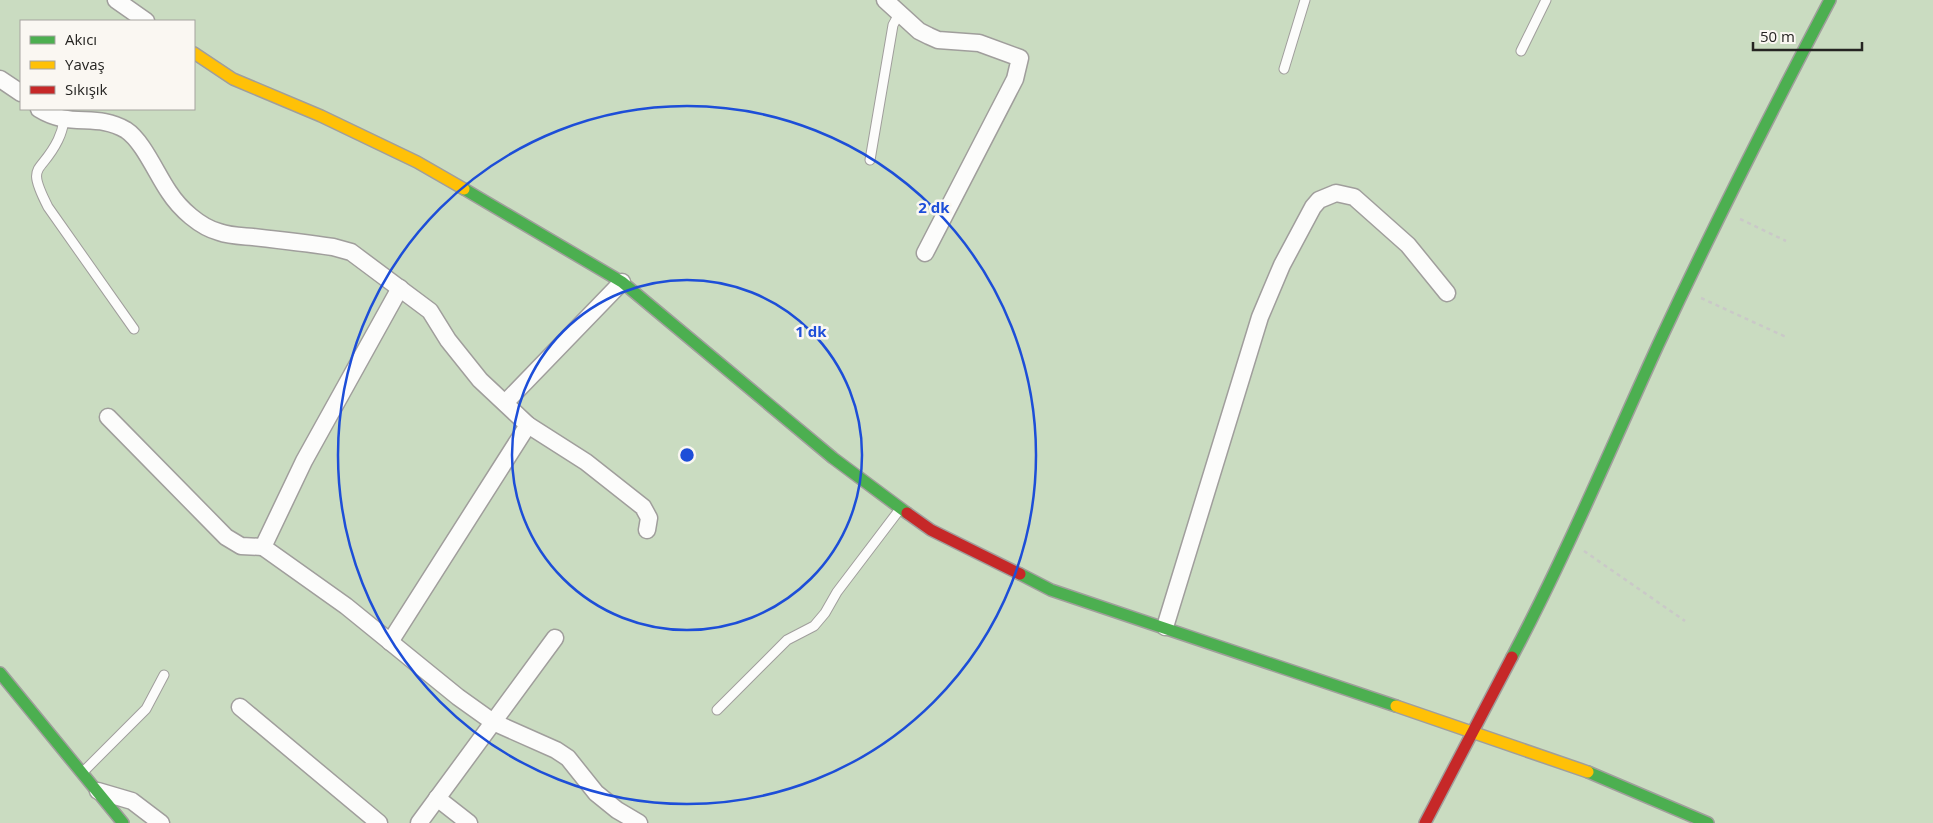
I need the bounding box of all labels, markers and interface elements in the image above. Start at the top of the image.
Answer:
legend [20,20,195,110]
scale bar [1753,20,1862,52]
text: 50 m [1760,26,1795,46]
text: Akıcı [65,29,97,49]
text: Yavaş [65,54,105,74]
text: Sıkışık [65,79,108,99]
text: 2 dk [918,197,950,217]
text: 1 dk [795,321,827,341]
centre of rings [678,446,696,464]

